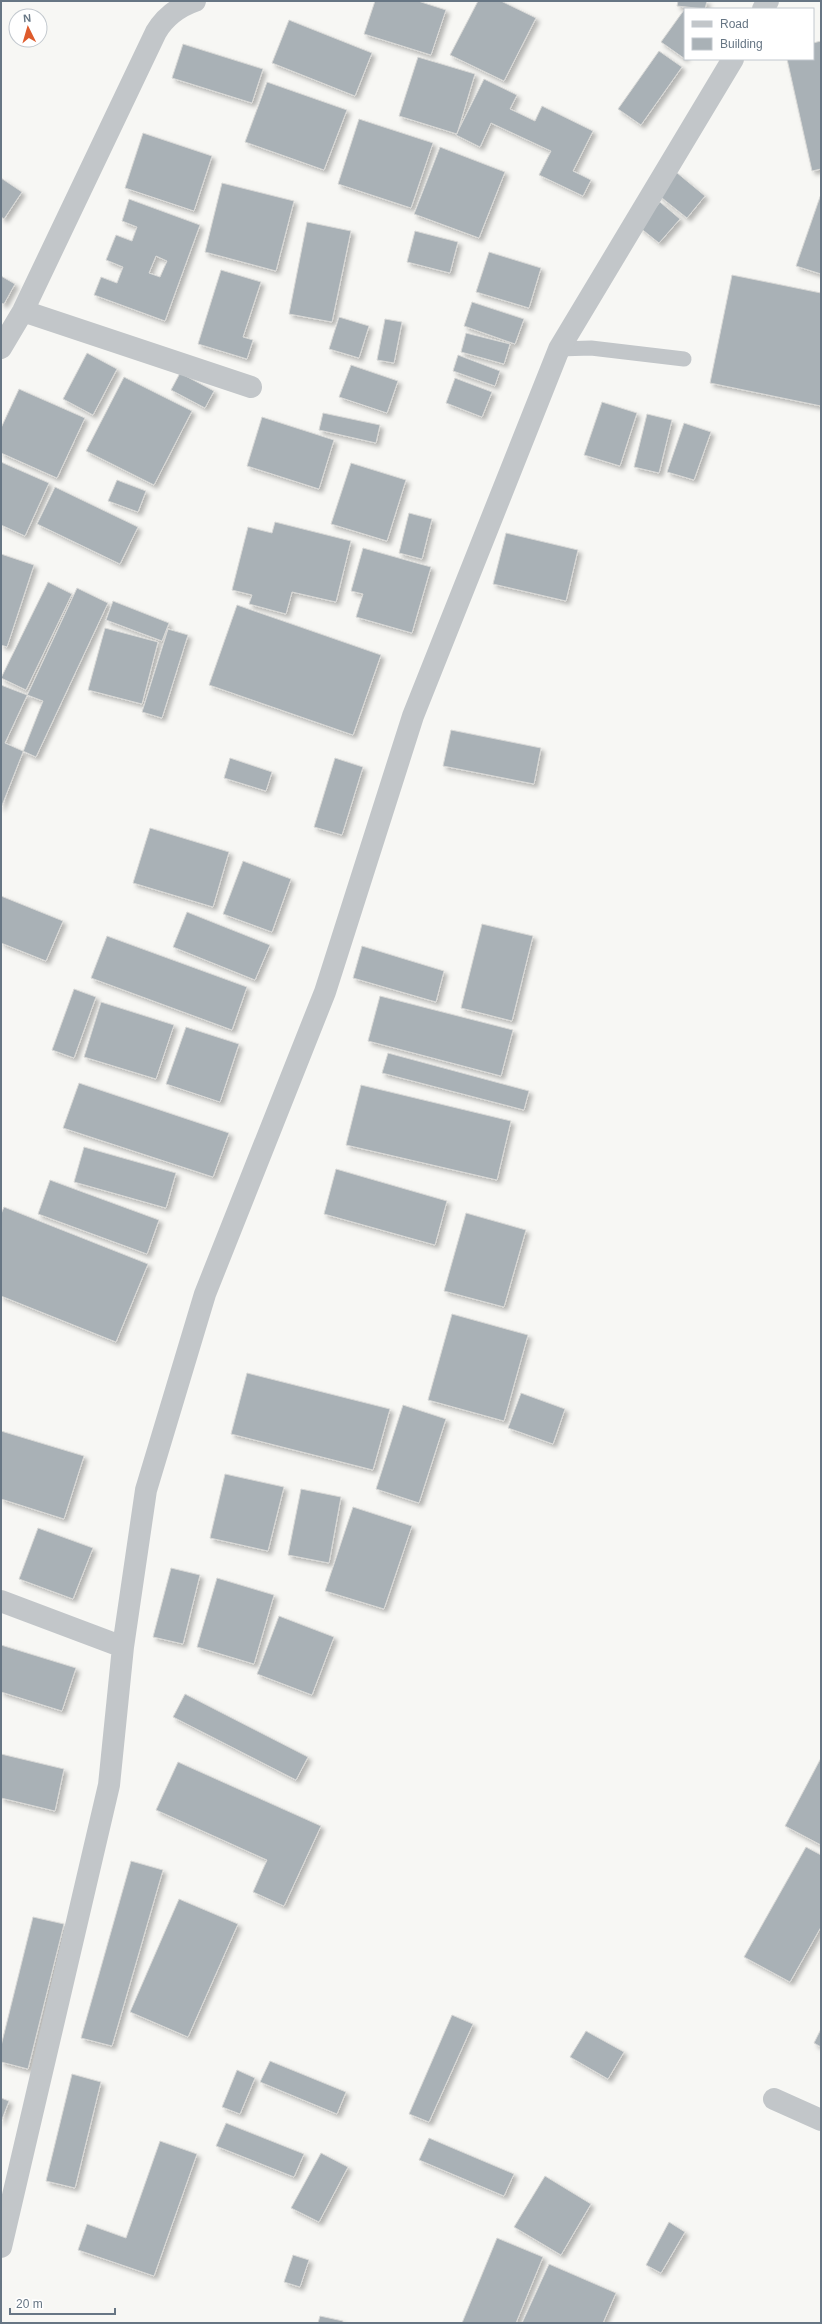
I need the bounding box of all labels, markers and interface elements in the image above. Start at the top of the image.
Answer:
north arrow [8,8,48,48]
legend [684,8,814,60]
text: N [23,12,32,24]
text: Road [720,17,749,31]
text: Building [720,37,763,51]
scale bar [10,2290,115,2316]
text: 20 m [16,2297,43,2311]

